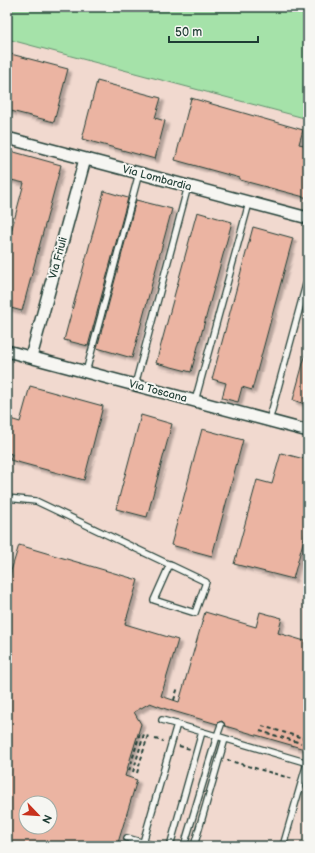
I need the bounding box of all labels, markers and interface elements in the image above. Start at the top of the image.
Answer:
scale bar [169,18,258,44]
text: 50 m [175,25,202,40]
street label: Via Lombardia [121,162,193,194]
street label: Via Friuli [46,236,70,280]
street label: Via Toscana [127,377,189,405]
north arrow [18,795,58,835]
text: N [39,813,54,826]

